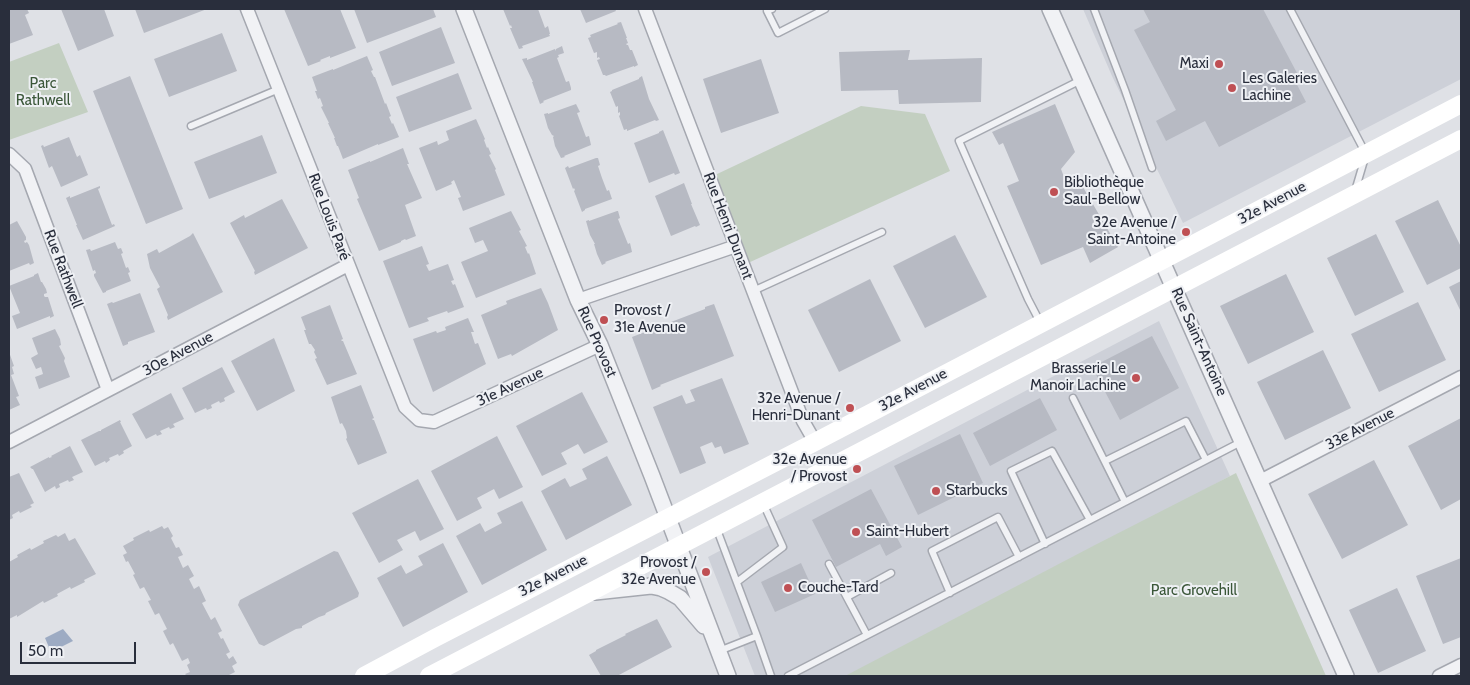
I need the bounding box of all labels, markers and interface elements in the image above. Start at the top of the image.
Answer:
place label: Maxi [1179,55,1209,73]
marker: Maxi [1213,58,1225,70]
place label: Les Galeries Lachine [1242,70,1317,105]
park label: Parc Rathwell [16,75,70,110]
marker: Les Galeries Lachine [1226,82,1238,94]
street label: Rue Henri Dunant [699,170,757,282]
street label: Rue Louis Paré [304,171,354,263]
place label: Bibliothèque Saul-Bellow [1064,174,1144,209]
street label: 32e Avenue [1235,178,1309,228]
marker: Bibliothèque Saul-Bellow [1048,186,1060,198]
place label: 32e Avenue / Saint-Antoine [1087,214,1176,249]
marker: 32e Avenue / Saint-Antoine [1180,226,1192,238]
street label: Rue Rathwell [40,227,86,311]
street label: Rue Saint-Antoine [1167,285,1231,399]
place label: Provost / 31e Avenue [614,302,686,337]
street label: Rue Provost [573,304,621,380]
marker: Provost / 31e Avenue [598,314,610,326]
street label: 30e Avenue [140,328,216,380]
place label: Brasserie Le Manoir Lachine [1030,360,1126,395]
street label: 31e Avenue [474,364,546,410]
street label: 32e Avenue [876,365,950,415]
marker: Brasserie Le Manoir Lachine [1130,372,1142,384]
place label: 32e Avenue / Henri-Dunant [752,390,840,425]
marker: 32e Avenue / Henri-Dunant [844,402,856,414]
street label: 33e Avenue [1323,404,1397,454]
place label: 32e Avenue / Provost [772,451,847,486]
marker: 32e Avenue / Provost [851,463,863,475]
place label: Starbucks [946,482,1007,500]
marker: Starbucks [930,485,942,497]
place label: Saint-Hubert [866,523,949,541]
marker: Saint-Hubert [850,526,862,538]
street label: 32e Avenue [516,551,590,601]
place label: Provost / 32e Avenue [621,554,696,589]
marker: Provost / 32e Avenue [700,566,712,578]
place label: Couche-Tard [798,579,879,597]
marker: Couche-Tard [782,582,794,594]
park label: Parc Grovehill [1151,582,1237,600]
scale bar [22,632,139,664]
text: 50 m [28,642,63,660]

